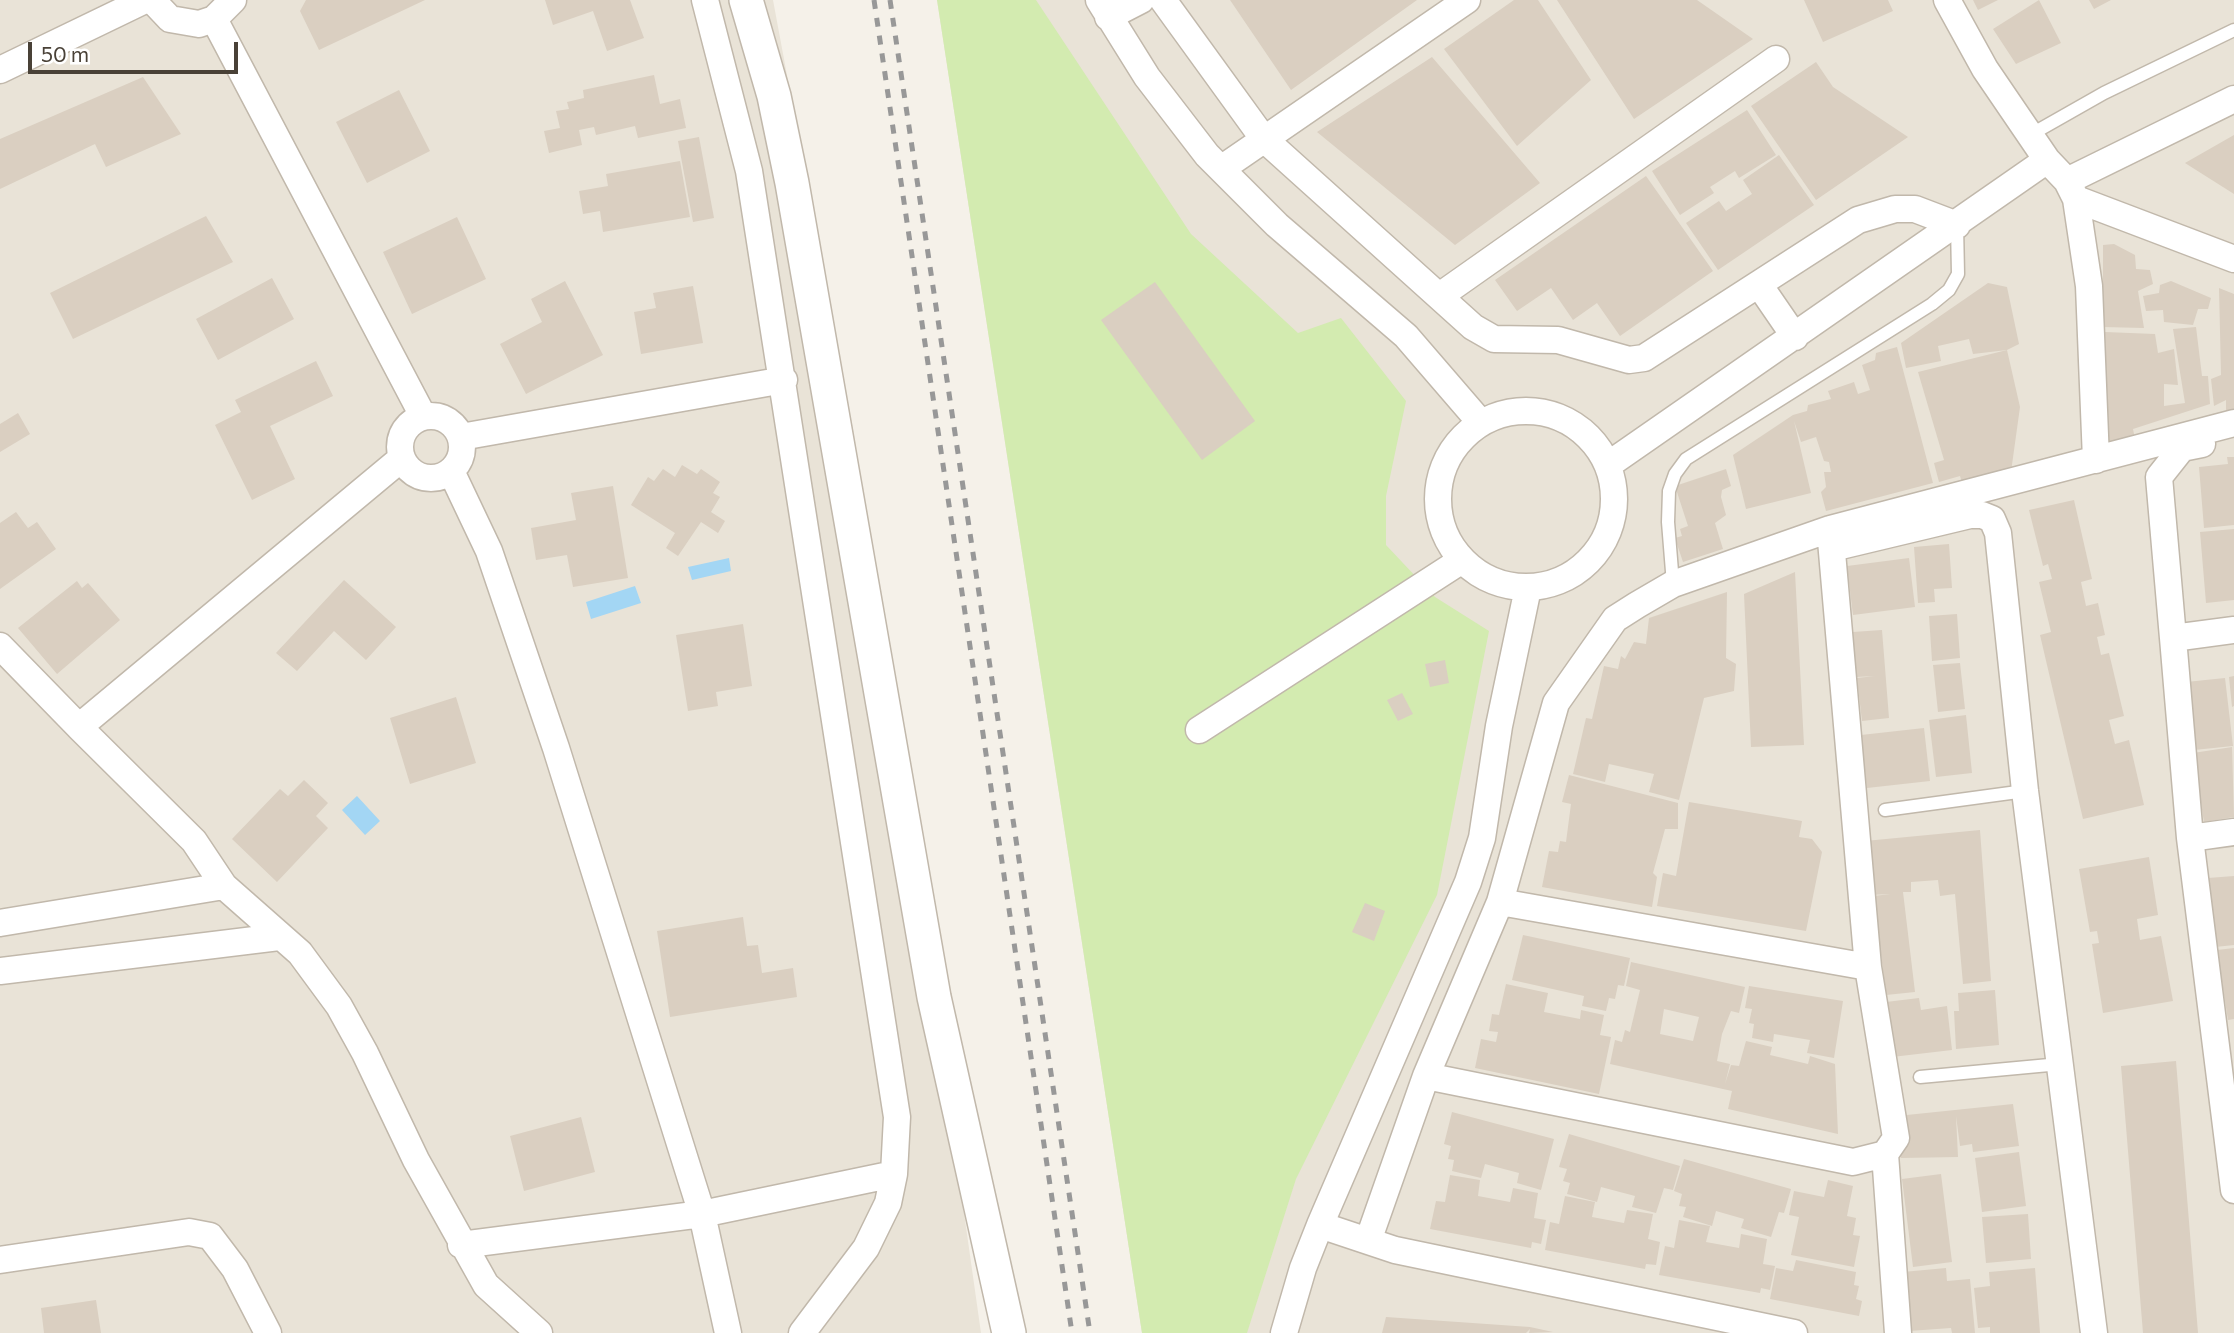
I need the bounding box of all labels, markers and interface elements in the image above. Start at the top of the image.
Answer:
scale bar [32,28,242,72]
text: 50 m [41,41,89,66]

